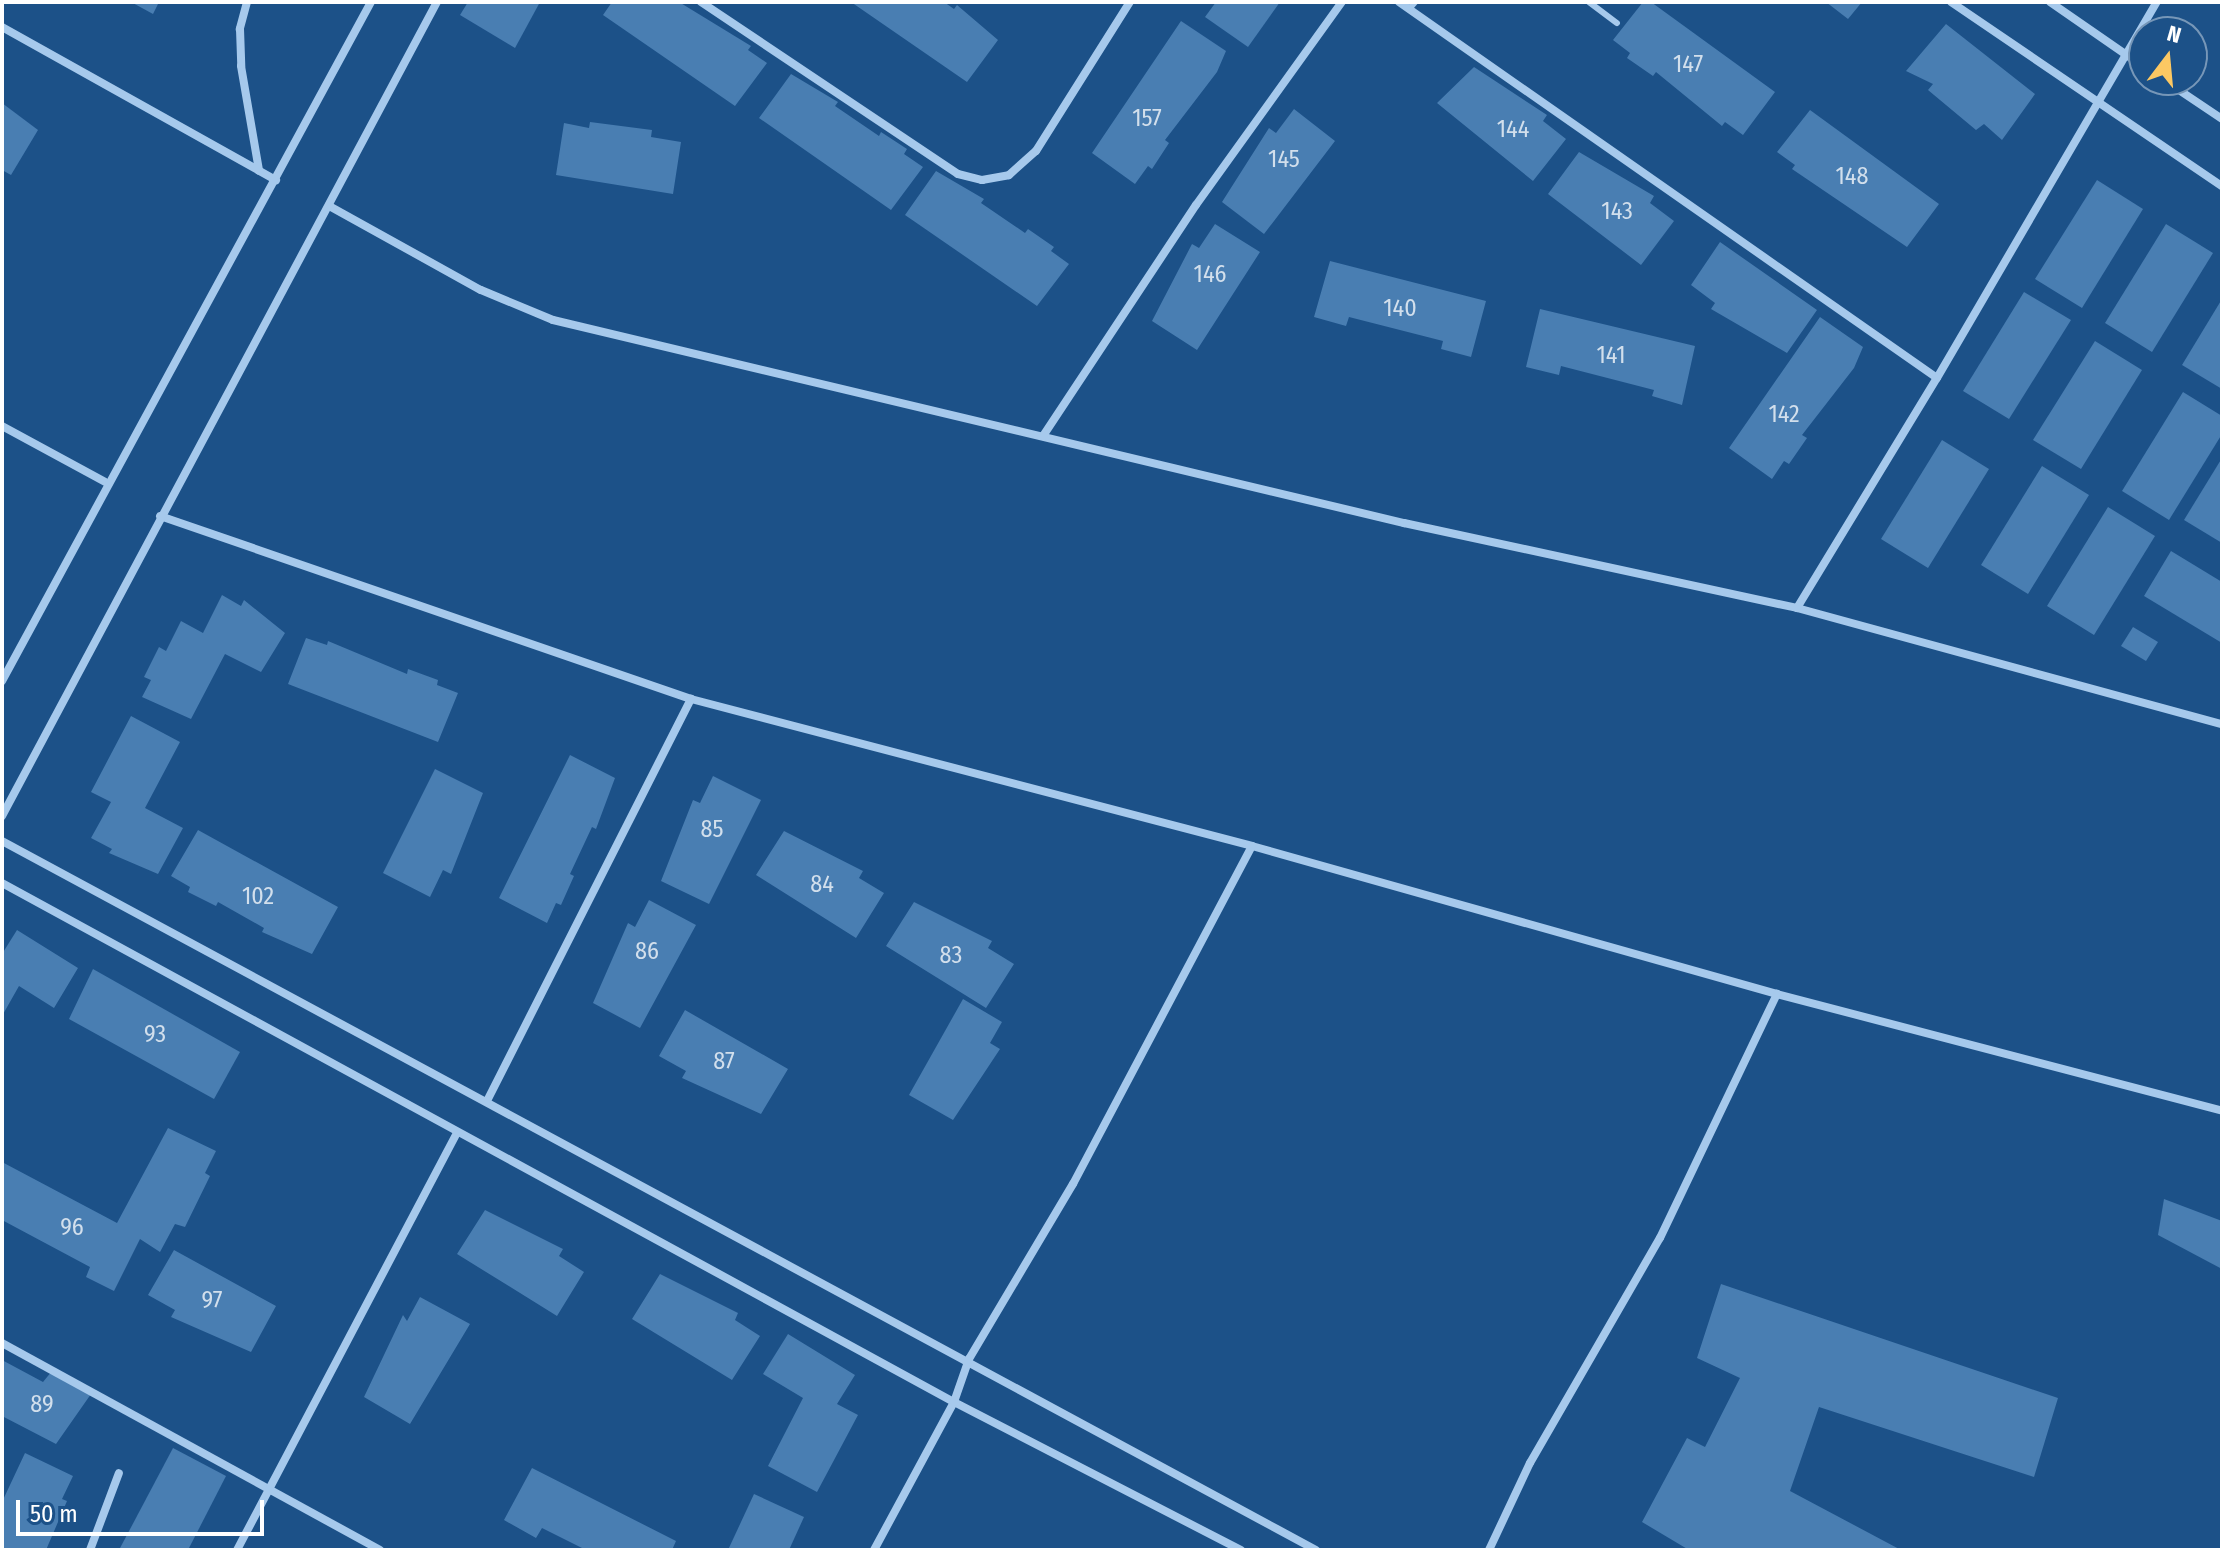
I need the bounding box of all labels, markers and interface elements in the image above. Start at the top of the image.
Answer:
north arrow [2128,16,2208,96]
text: N [2164,20,2184,49]
house number: 147 [1673,51,1703,79]
house number: 157 [1132,105,1162,133]
house number: 144 [1497,116,1529,144]
house number: 145 [1268,146,1300,174]
house number: 148 [1836,163,1868,191]
house number: 143 [1601,198,1633,226]
house number: 146 [1194,261,1226,289]
house number: 140 [1383,295,1417,323]
house number: 141 [1596,342,1626,370]
house number: 142 [1768,401,1800,429]
house number: 85 [700,816,724,844]
house number: 84 [810,871,834,899]
house number: 102 [242,883,274,911]
house number: 86 [635,938,659,966]
house number: 83 [940,942,962,970]
house number: 93 [144,1021,166,1049]
house number: 87 [713,1048,735,1076]
house number: 96 [60,1214,84,1242]
house number: 97 [201,1287,223,1315]
house number: 89 [30,1391,54,1419]
scale bar [20,1484,268,1534]
text: 50 m [30,1500,78,1528]

